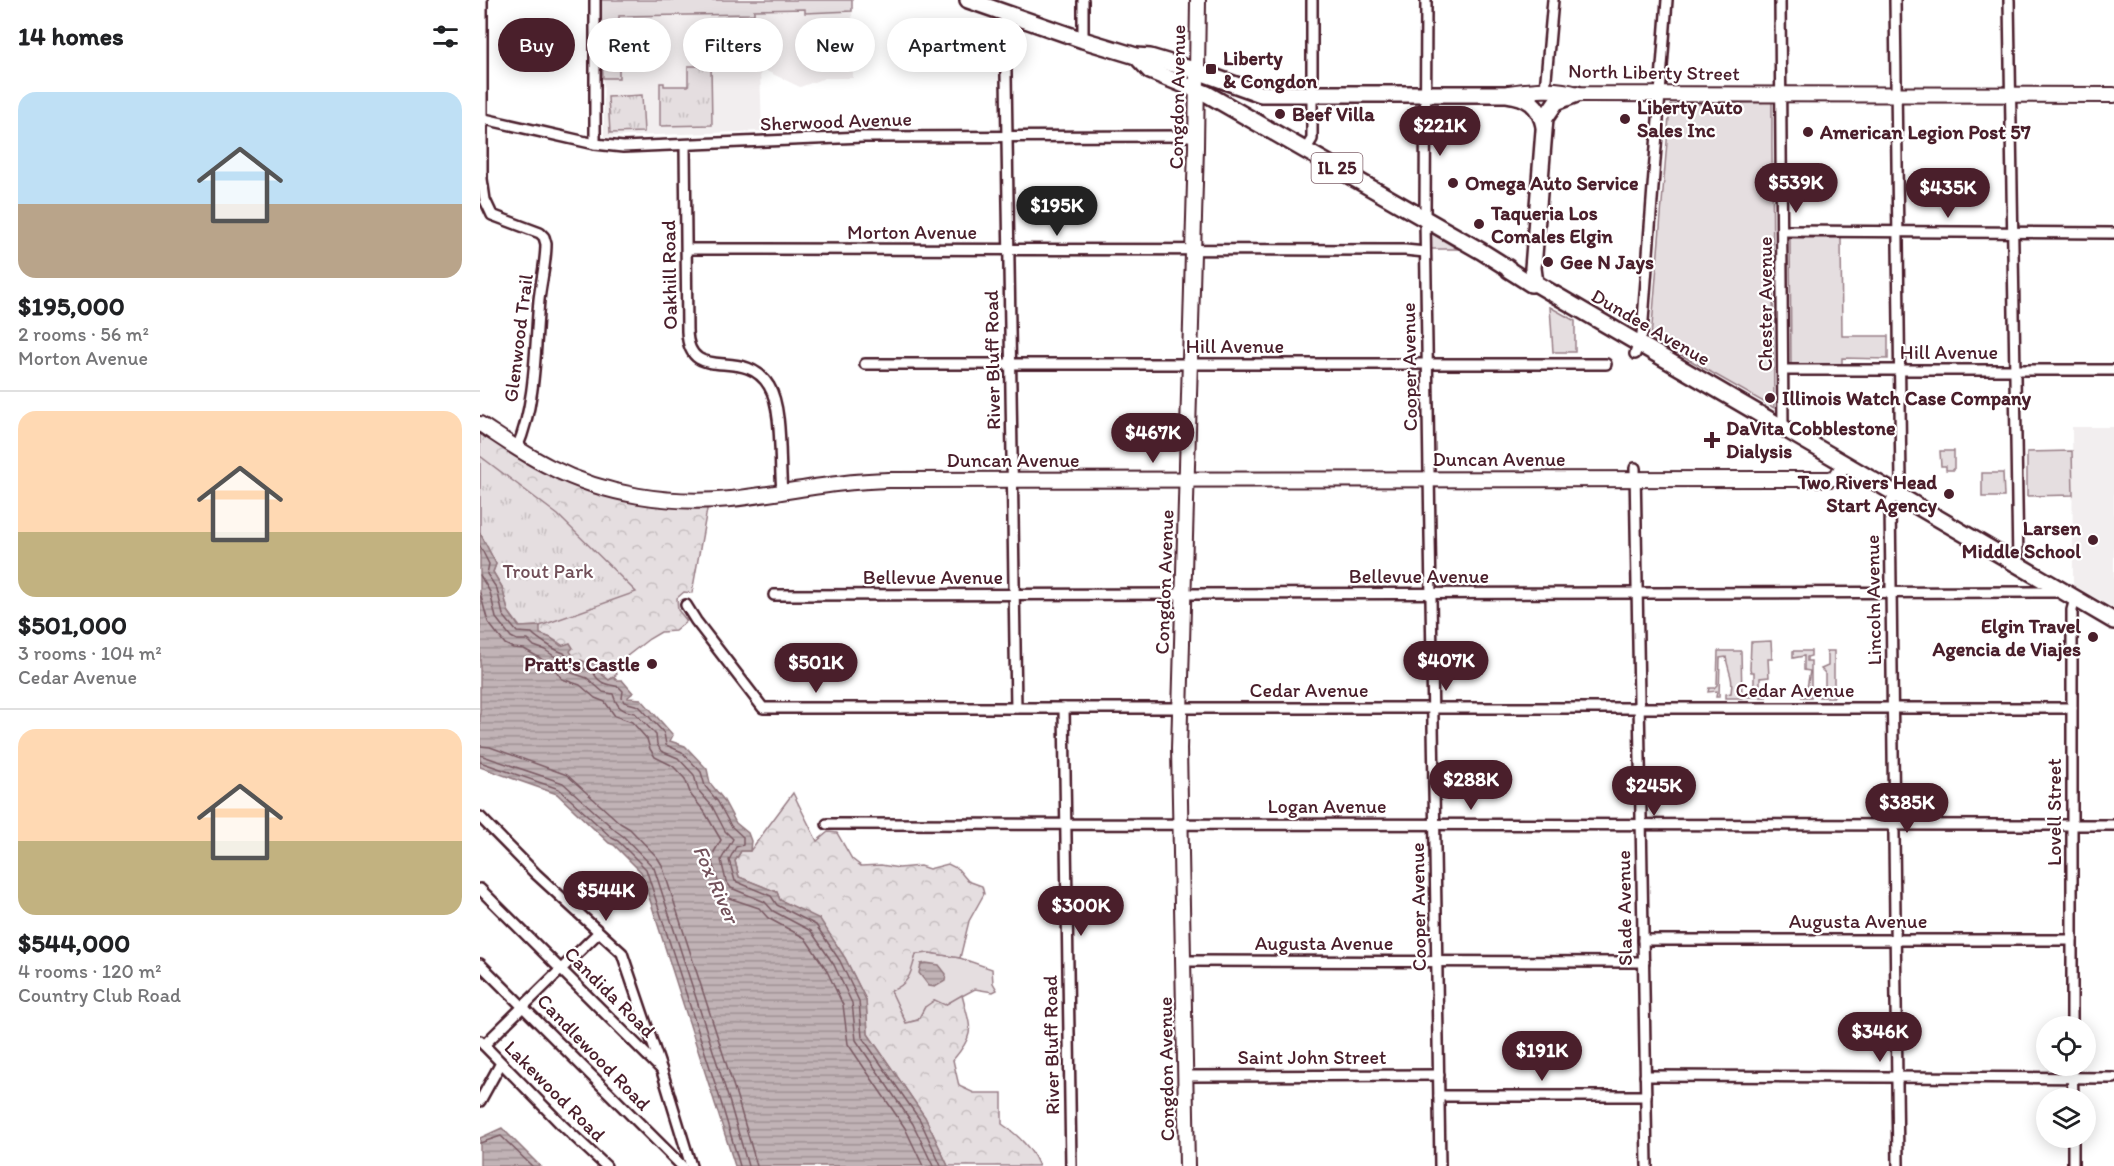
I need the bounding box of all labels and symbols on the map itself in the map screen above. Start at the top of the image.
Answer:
street label: Congdon Avenue [1164,24,1190,170]
place label: Liberty & Congdon [1223,46,1318,94]
street label: North Liberty Street [1568,59,1740,85]
marker: Liberty & Congdon [1204,62,1218,76]
place label: Liberty Auto Sales Inc [1637,95,1743,142]
place label: Beef Villa [1292,102,1375,126]
street label: Sherwood Avenue [760,106,912,136]
pin: $221K [1398,106,1482,157]
marker: Beef Villa [1273,107,1287,121]
marker: Liberty Auto Sales Inc [1618,112,1632,126]
place label: American Legion Post 57 [1819,120,2031,145]
marker: American Legion Post 57 [1801,125,1815,139]
road number: IL 25 [1312,153,1362,183]
pin: $539K [1754,163,1838,214]
pin: $435K [1906,168,1990,219]
place label: Omega Auto Service [1465,171,1639,196]
marker: Omega Auto Service [1446,176,1460,190]
pin: $195K [1015,186,1099,237]
place label: Taqueria Los Comales Elgin [1490,201,1614,249]
marker: Taqueria Los Comales Elgin [1472,217,1486,231]
street label: Oakhill Road [656,220,682,330]
street label: Morton Avenue [847,220,977,244]
street label: Chester Avenue [1753,236,1777,372]
place label: Gee N Jays [1560,250,1654,275]
marker: Gee N Jays [1541,255,1555,269]
street label: Glenwood Trail [498,272,538,404]
street label: Dundee Avenue [1587,283,1715,371]
street label: River Bluff Road [979,290,1005,430]
street label: Cooper Avenue [1396,302,1422,432]
street label: Hill Avenue [1186,334,1284,358]
street label: Hill Avenue [1900,340,1998,364]
place label: Illinois Watch Case Company [1782,386,2032,411]
marker: Illinois Watch Case Company [1763,391,1777,405]
pin: $467K [1111,413,1195,464]
place label: DaVita Cobblestone Dialysis [1726,416,1896,464]
marker: DaVita Cobblestone Dialysis [1703,431,1721,449]
street label: Duncan Avenue [1432,447,1566,471]
street label: Duncan Avenue [946,448,1080,472]
place label: Two Rivers Head Start Agency [1797,470,1938,518]
marker: Two Rivers Head Start Agency [1942,487,1956,501]
street label: Congdon Avenue [1149,509,1179,655]
place label: Larsen Middle School [1962,516,2082,563]
marker: Larsen Middle School [2086,533,2100,547]
street label: Lincoln Avenue [1860,534,1886,666]
park label: Trout Park [503,559,594,583]
street label: Bellevue Avenue [1349,564,1489,588]
street label: Bellevue Avenue [863,565,1003,589]
place label: Elgin Travel Agencia de Viajes [1932,614,2081,662]
marker: Elgin Travel Agencia de Viajes [2086,630,2100,644]
pin: $407K [1404,641,1488,692]
pin: $501K [774,643,858,694]
place label: Pratt's Castle [524,652,640,676]
marker: Pratt's Castle [645,657,659,671]
street label: Cedar Avenue [1250,678,1368,702]
street label: Cedar Avenue [1736,678,1854,702]
street label: Lovell Street [2042,758,2066,866]
pin: $288K [1429,760,1513,811]
pin: $245K [1612,766,1696,817]
pin: $385K [1865,783,1949,834]
street label: Logan Avenue [1267,794,1387,818]
water label: Fox River [688,841,746,929]
street label: Cooper Avenue [1405,842,1431,972]
street label: Slade Avenue [1611,850,1637,966]
pin: $544K [564,871,648,922]
pin: $300K [1039,886,1123,937]
street label: Augusta Avenue [1789,909,1927,933]
street label: Augusta Avenue [1255,931,1393,955]
street label: Candida Road [559,941,661,1043]
street label: River Bluff Road [1038,975,1064,1115]
street label: Candlewood Road [532,989,656,1116]
street label: Congdon Avenue [1153,996,1179,1142]
pin: $346K [1838,1012,1922,1063]
pin: $191K [1500,1031,1584,1082]
street label: Lakewood Road [499,1035,611,1147]
street label: Saint John Street [1237,1045,1387,1069]

